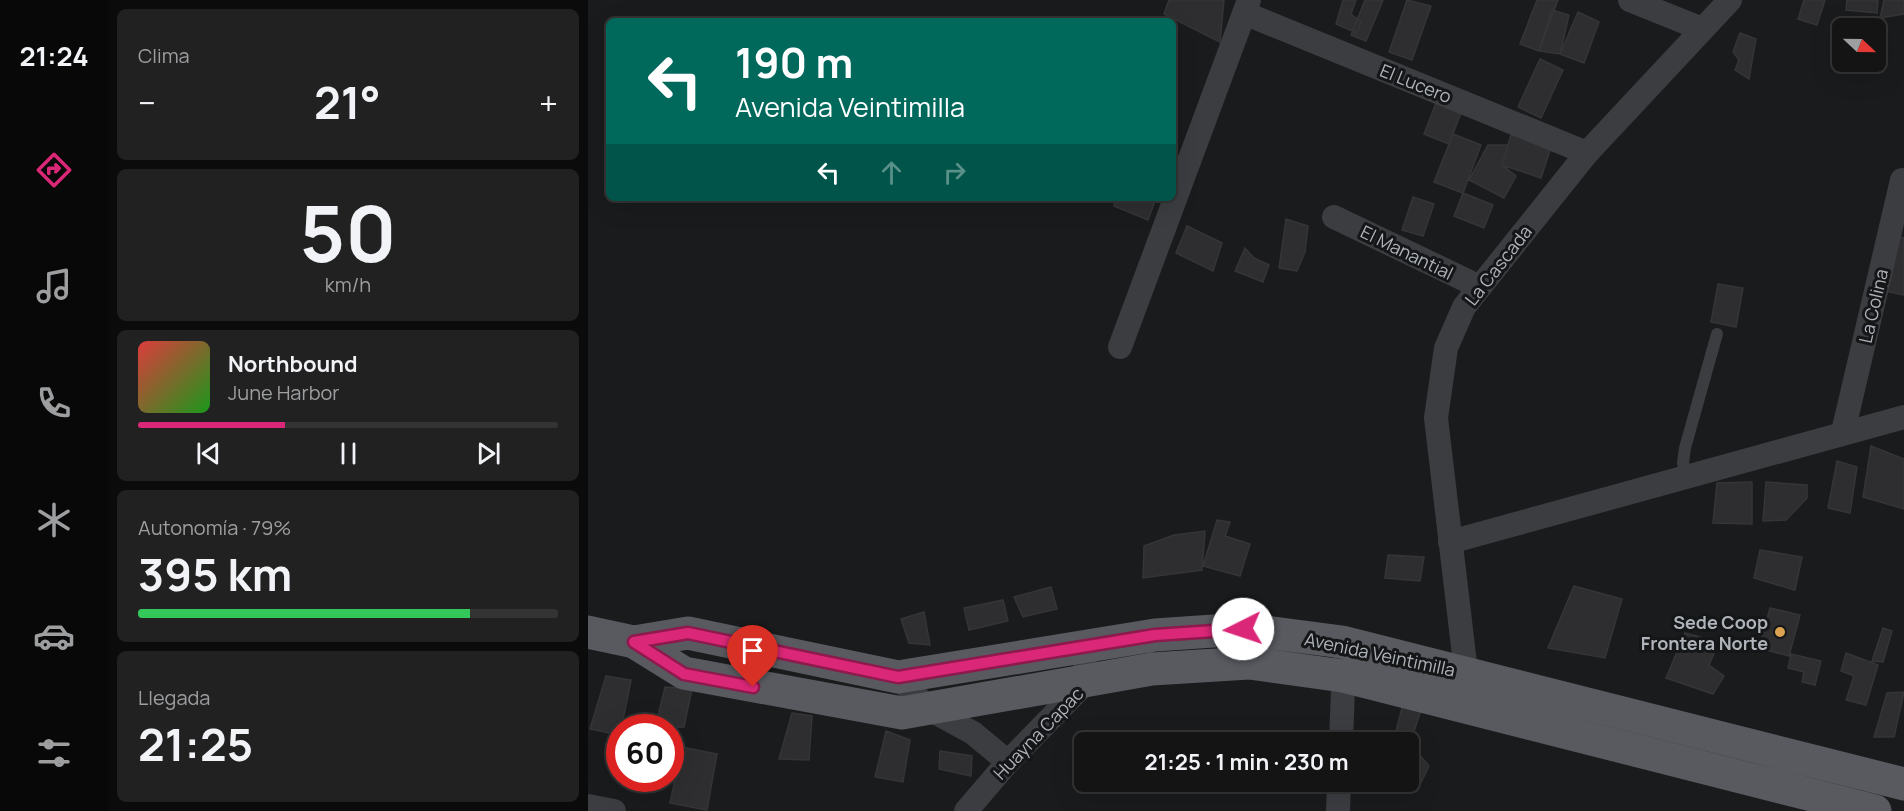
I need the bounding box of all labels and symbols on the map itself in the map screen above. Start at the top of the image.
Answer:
north arrow [1832,18,1886,72]
street label: El Lucero [1377,58,1455,108]
street label: El Manantial [1357,219,1457,285]
street label: La Cascada [1459,220,1537,310]
street label: La Colina [1853,267,1893,345]
position arrow [1211,597,1275,661]
place label: Sede Coop Frontera Norte [1641,610,1768,655]
pin [727,625,778,687]
marker: Sede Coop Frontera Norte [1773,625,1787,639]
street label: Avenida Veintimilla [1302,626,1458,682]
street label: Huayna Capac [988,682,1088,784]
speed limit sign: 60 [606,714,684,792]

